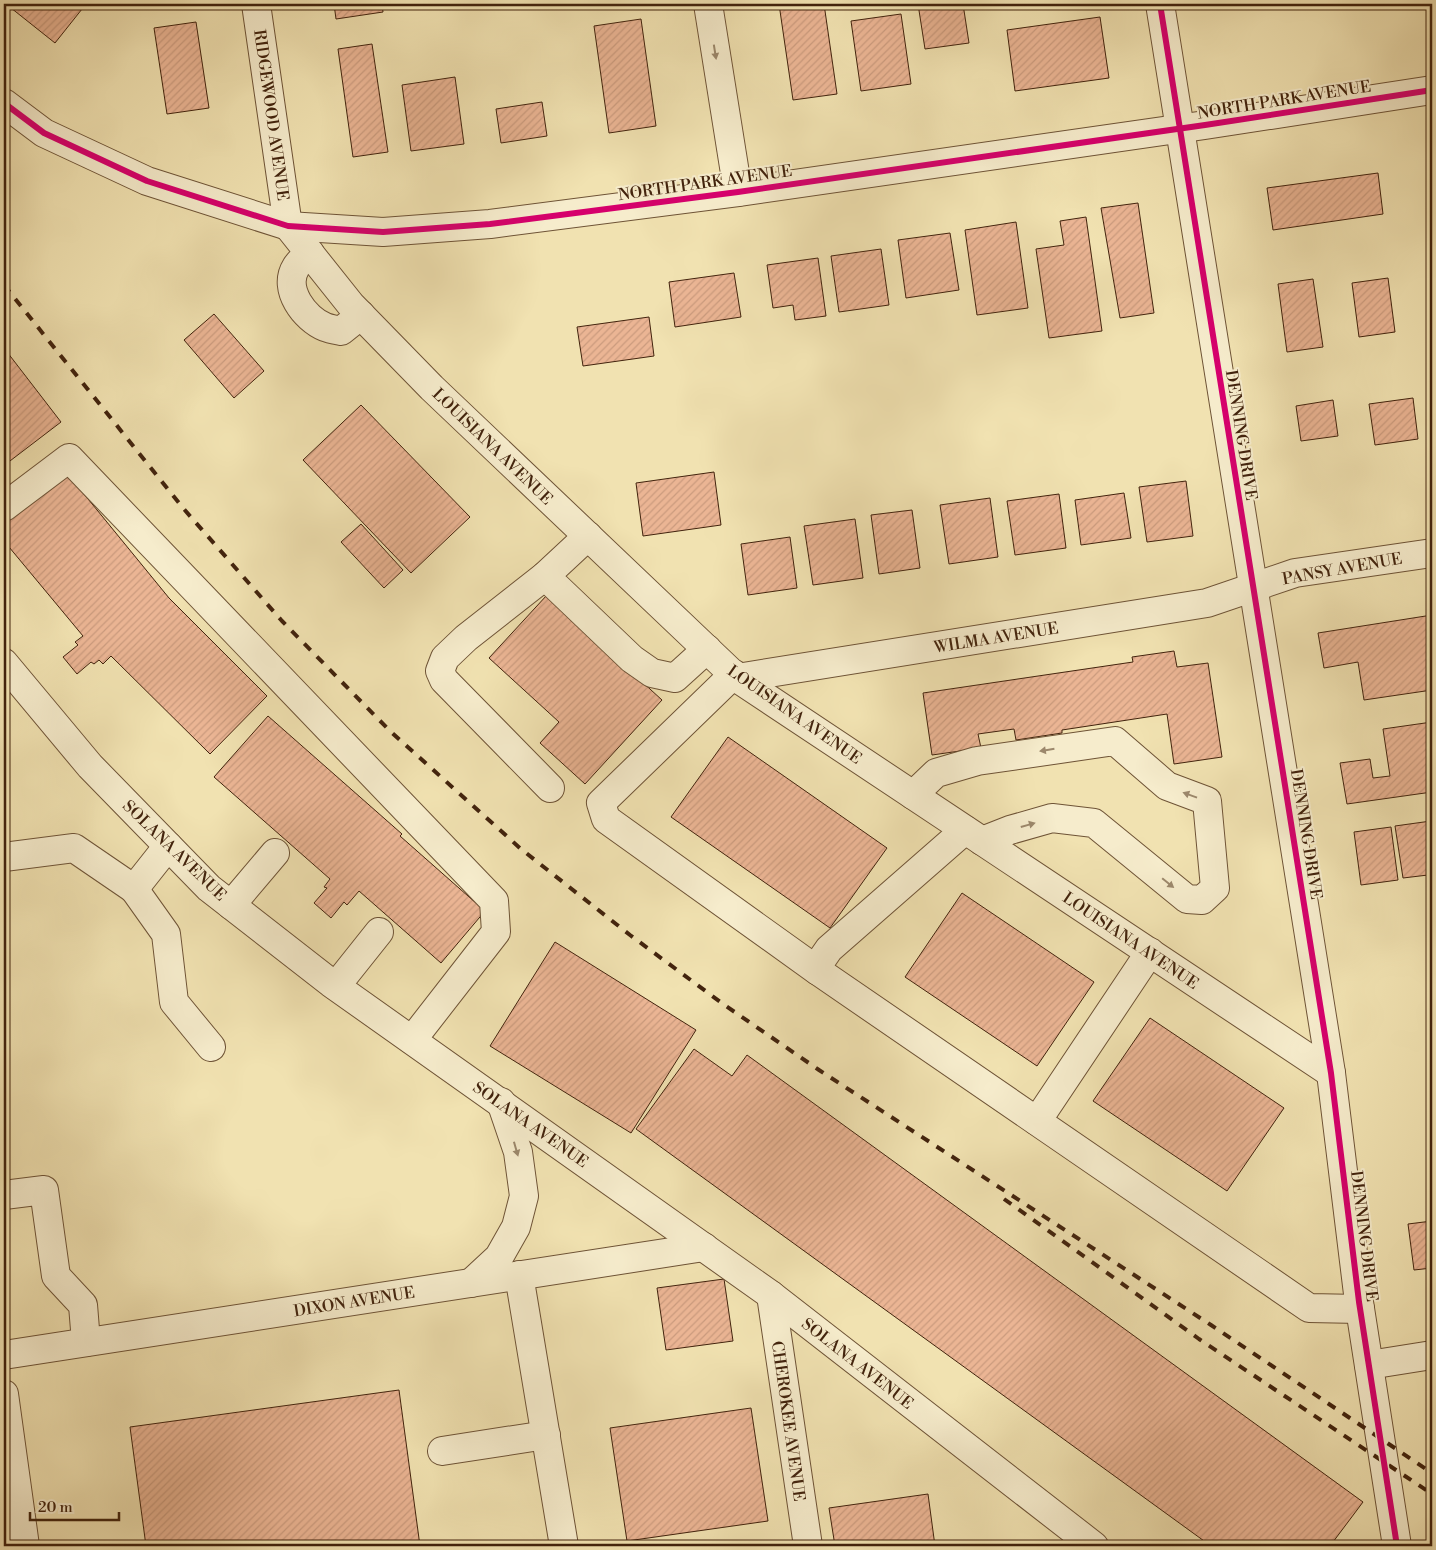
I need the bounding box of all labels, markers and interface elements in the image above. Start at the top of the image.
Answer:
street label: RIDGEWOOD AVENUE [249,28,293,202]
one-way arrow [712,44,720,60]
street label: NORTH PARK AVENUE [1196,76,1372,124]
street label: NORTH PARK AVENUE [617,161,793,205]
street label: DENNING DRIVE [1221,368,1261,502]
street label: LOUISIANA AVENUE [428,384,557,509]
street label: PANSY AVENUE [1281,549,1404,589]
street label: WILMA AVENUE [931,618,1060,658]
street label: LOUISIANA AVENUE [723,661,866,769]
one-way arrow [1039,746,1055,754]
street label: DENNING DRIVE [1286,767,1326,901]
one-way arrow [1183,791,1198,798]
street label: SOLANA AVENUE [118,796,230,905]
one-way arrow [1021,820,1036,828]
one-way arrow [1161,878,1174,889]
street label: LOUISIANA AVENUE [1059,888,1202,994]
street label: SOLANA AVENUE [469,1078,592,1172]
one-way arrow [512,1141,520,1156]
street label: DENNING DRIVE [1346,1169,1382,1303]
street label: DIXON AVENUE [292,1283,416,1321]
street label: SOLANA AVENUE [797,1314,917,1414]
street label: CHEROKEE AVENUE [767,1340,809,1503]
scale bar [30,1490,119,1522]
text: 20 m [38,1498,73,1517]

